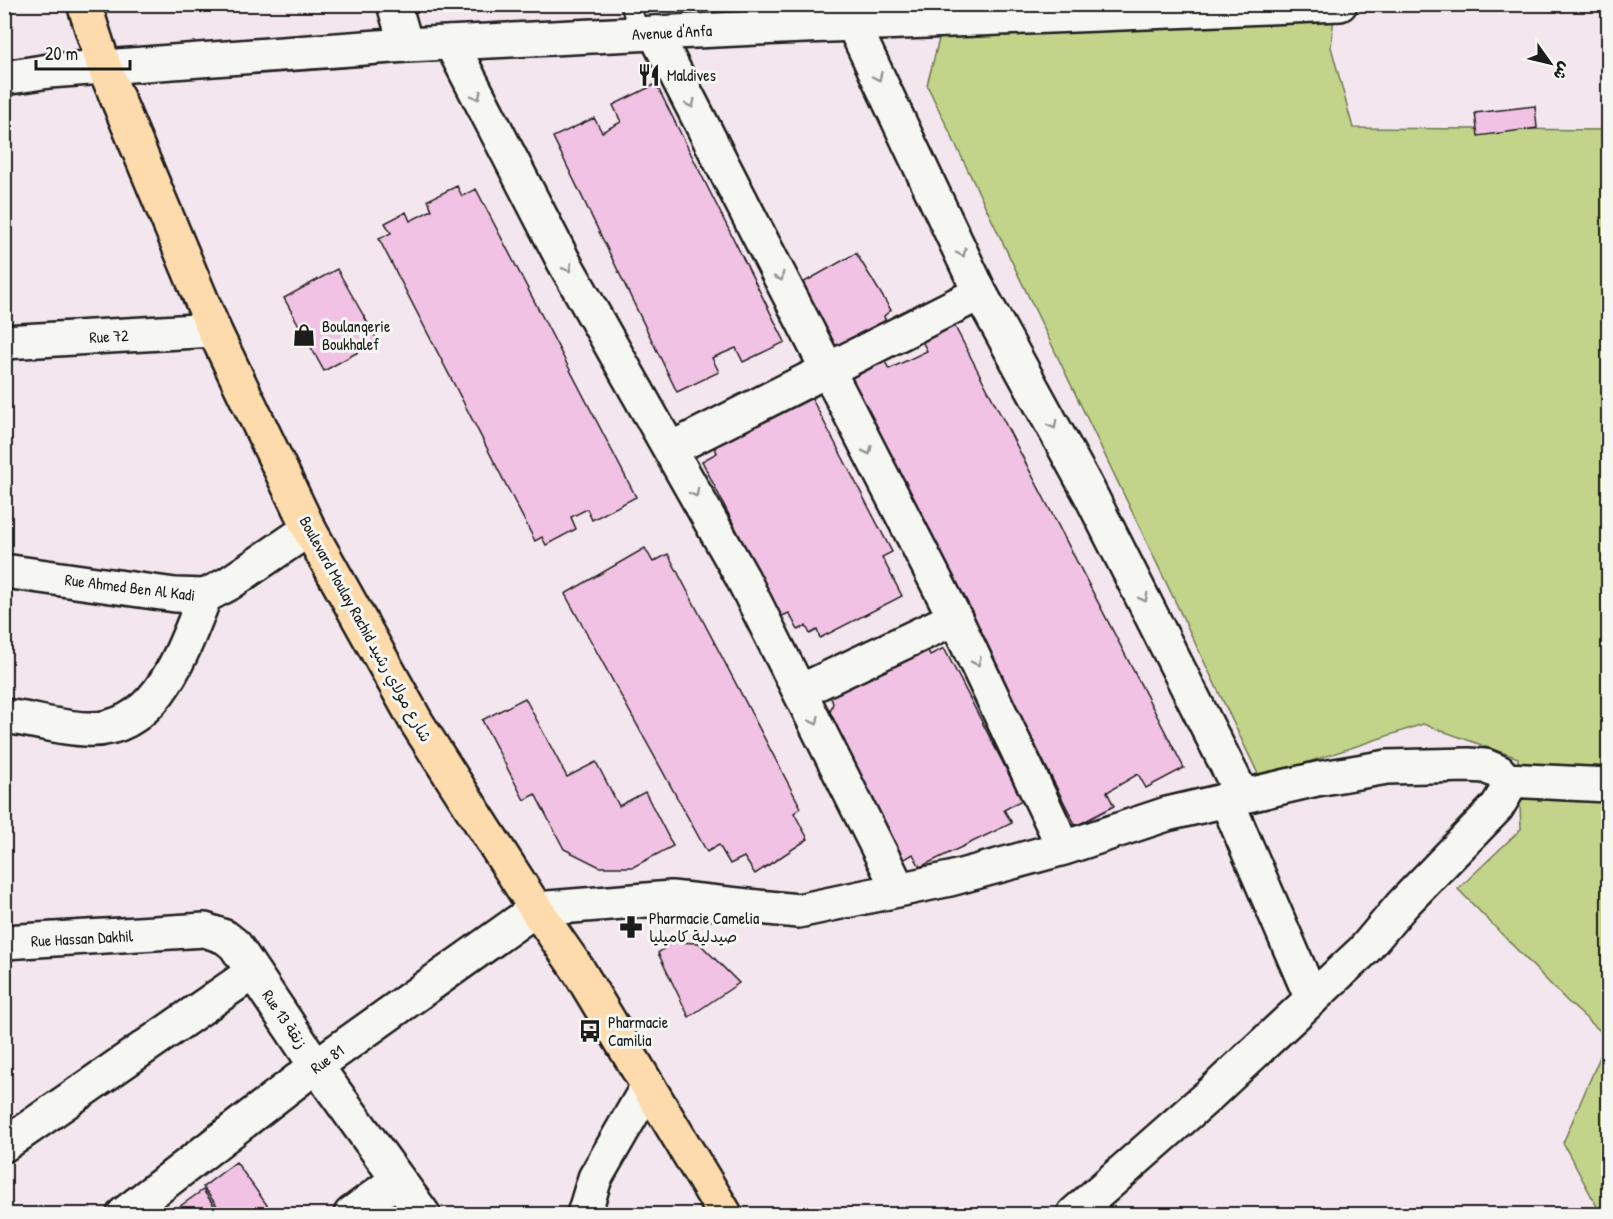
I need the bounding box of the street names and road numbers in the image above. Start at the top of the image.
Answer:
street label: Avenue d'Anfa [631,19,713,45]
street label: Rue 72 [89,324,130,348]
street label: Boulevard Moulay Rachid شارع مولاي رشيد [294,512,437,746]
street label: Rue Ahmed Ben Al Kadi [64,568,196,606]
street label: Rue Hassan Dakhil [30,924,134,952]
street label: Rue 13 زنقة [257,985,313,1053]
street label: Rue 81 [306,1039,348,1079]

